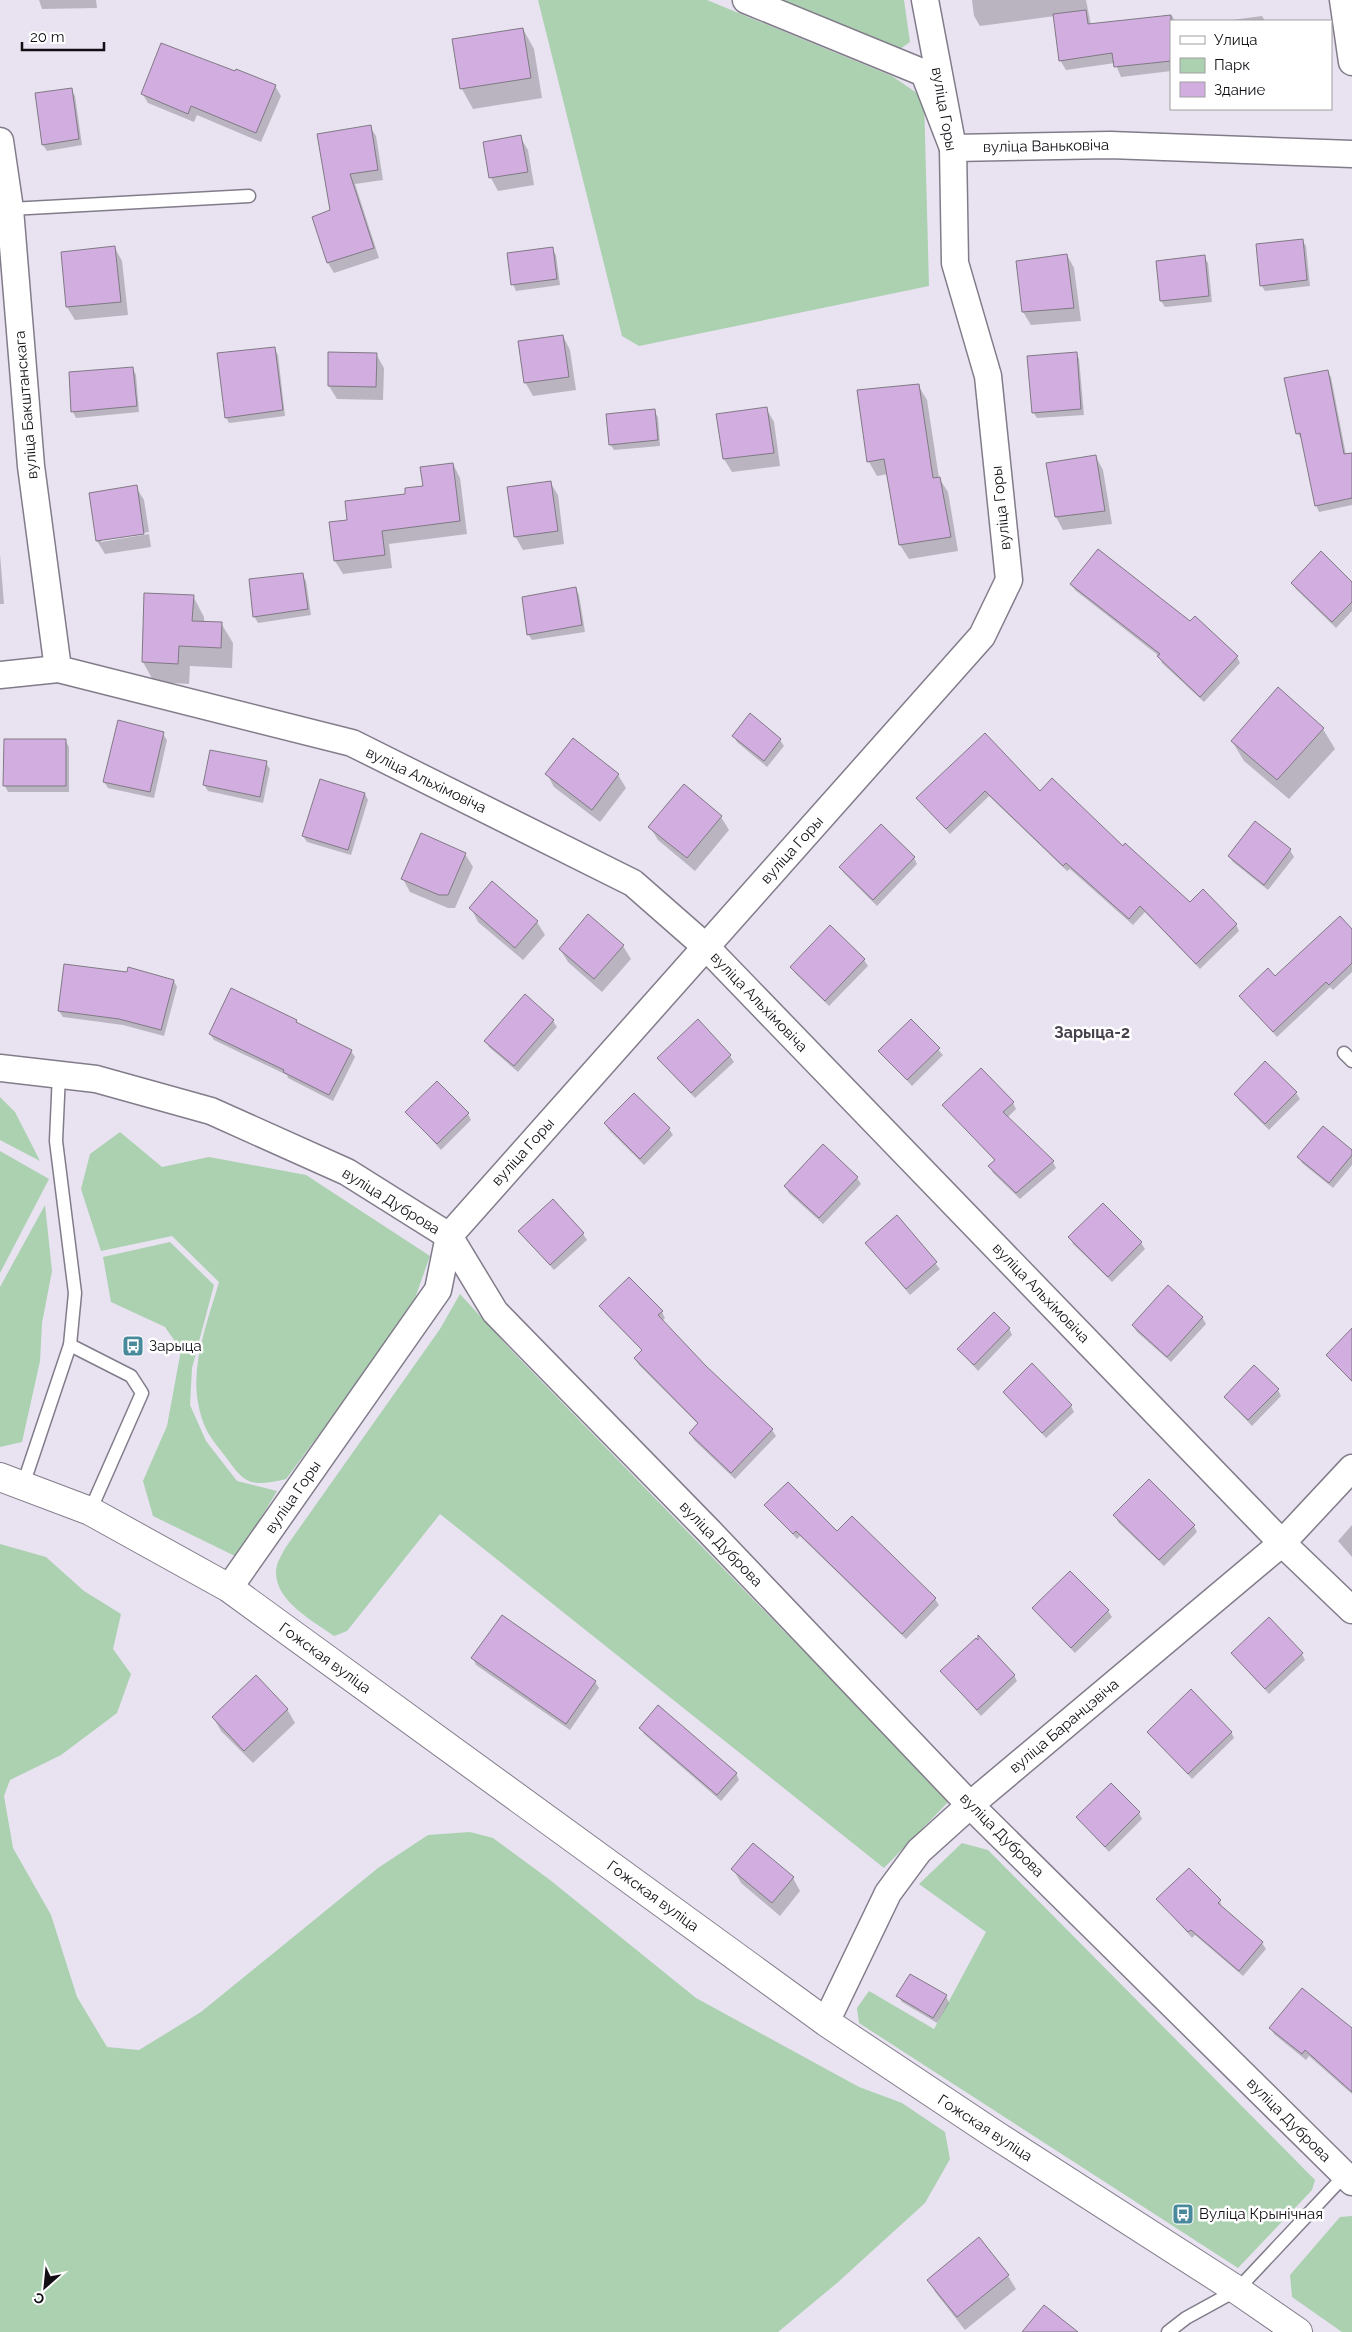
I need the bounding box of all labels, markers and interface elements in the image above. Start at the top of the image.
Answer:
scale bar [22,20,105,52]
legend [1170,20,1332,110]
text: 20 m [30,28,65,46]
text: Улица [1214,31,1258,49]
text: Парк [1214,56,1250,74]
street label: вуліца Горы [928,66,960,152]
text: Здание [1214,81,1266,99]
street label: вуліца Ваньковіча [983,136,1109,156]
street label: вуліца Бакштанскага [11,330,41,480]
street label: вуліца Горы [988,465,1014,551]
street label: вуліца Альхімовіча [363,743,489,817]
street label: вуліца Горы [757,812,827,888]
street label: вуліца Альхімовіча [707,948,811,1056]
district label: Зарыца-2 [1054,1023,1130,1042]
street label: вуліца Горы [488,1114,558,1190]
street label: вуліца Дуброва [339,1164,443,1238]
street label: вуліца Альхімовіча [989,1239,1093,1347]
bus stop icon: Зарыца [121,1334,145,1358]
place label: Зарыца [149,1337,202,1355]
street label: вуліца Горы [261,1457,325,1537]
street label: вуліца Дуброва [676,1498,766,1590]
street label: Гожская вуліца [276,1619,374,1697]
street label: вуліца Баранцэвіча [1006,1675,1122,1777]
street label: вуліца Дуброва [956,1789,1048,1881]
street label: Гожская вуліца [604,1857,702,1935]
street label: вуліца Дуброва [1243,2074,1335,2166]
street label: Гожская вуліца [934,2091,1036,2165]
bus stop icon: Вуліца Крынічная [1171,2202,1195,2226]
place label: Вуліца Крынічная [1199,2205,1323,2223]
north arrow [20,2262,70,2312]
text: С [31,2289,47,2308]

